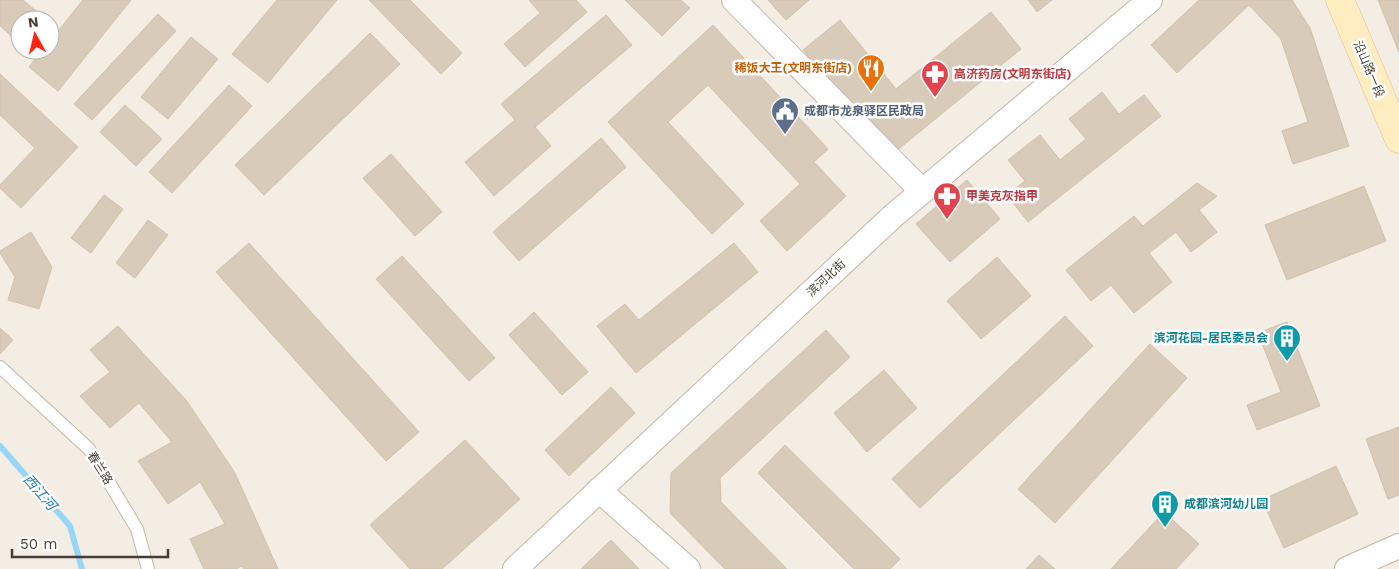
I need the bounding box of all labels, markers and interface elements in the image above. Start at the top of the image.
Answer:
north arrow [10,10,60,60]
text: N [27,13,39,31]
street label: 沿山路一段 [1351,39,1387,99]
restaurant icon: 稀饭大王(文明东街店) [856,53,886,92]
pharmacy icon: 高济药房(文明东街店) [920,59,950,98]
place label: 稀饭大王(文明东街店) [735,61,852,75]
place label: 高济药房(文明东街店) [954,67,1071,81]
public building icon: 成都市龙泉驿区民政局 [770,96,800,135]
place label: 成都市龙泉驿区民政局 [804,104,924,118]
pharmacy icon: 甲美克灰指甲 [932,181,962,220]
place label: 甲美克灰指甲 [966,189,1038,203]
street label: 滨河北街 [804,257,848,299]
building icon: 滨河花园-居民委员会 [1272,323,1302,362]
place label: 滨河花园-居民委员会 [1154,331,1268,345]
street label: 春兰路 [85,449,115,487]
water label: 西江河 [20,471,62,515]
building icon: 成都滨河幼儿园 [1150,489,1180,528]
place label: 成都滨河幼儿园 [1184,497,1268,511]
scale bar [12,526,169,558]
text: 50 m [20,535,57,553]

